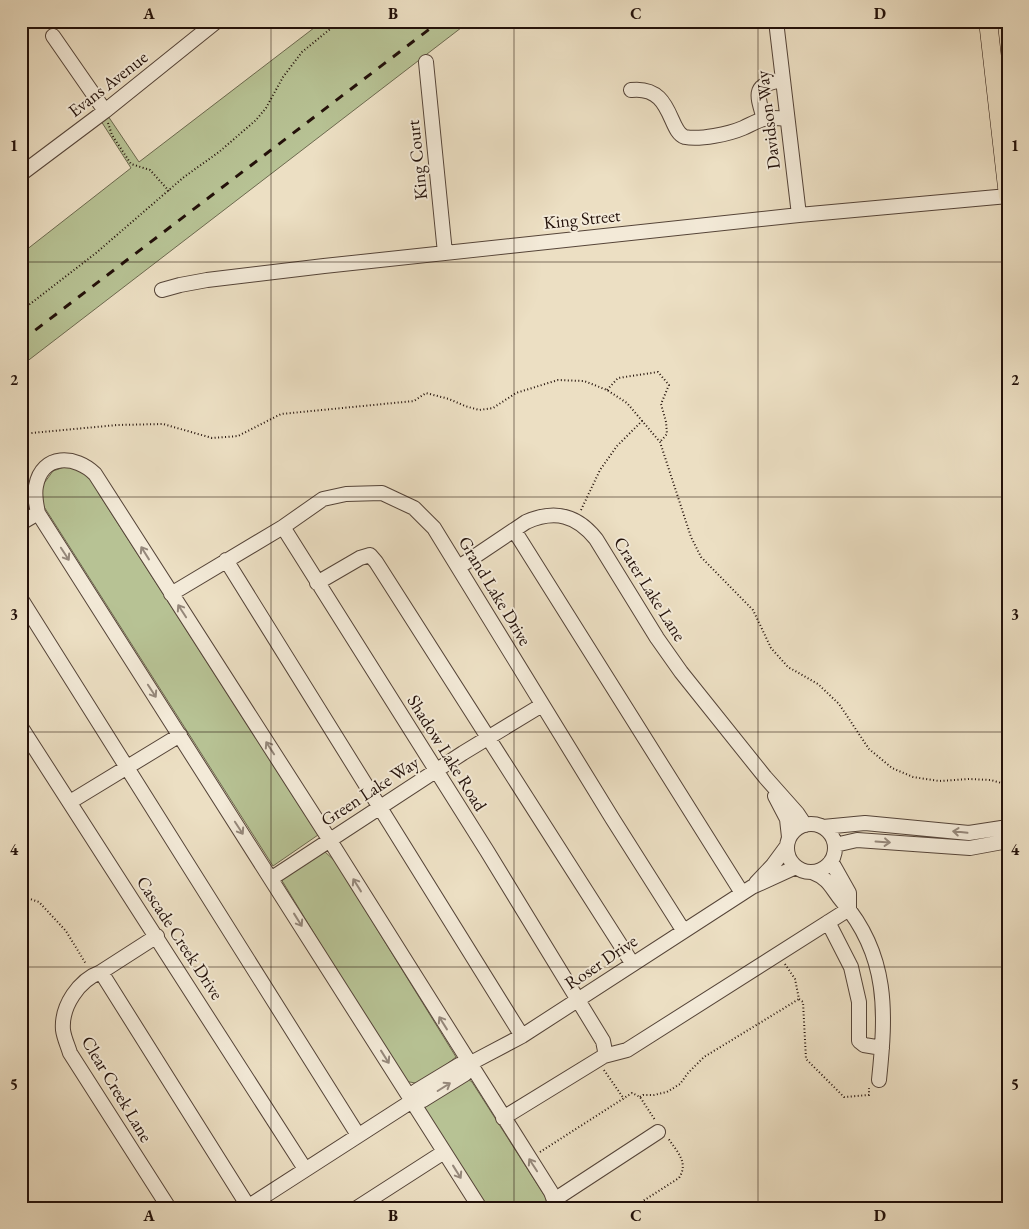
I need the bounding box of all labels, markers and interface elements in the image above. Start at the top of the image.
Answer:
text: A [142,3,155,24]
text: B [388,3,398,24]
text: C [630,3,642,24]
text: D [874,3,886,24]
street label: Evans Avenue [63,45,152,122]
street label: Davidson Way [750,69,785,171]
street label: King Court [401,119,432,201]
text: 1 [10,135,18,156]
text: 1 [1011,135,1019,156]
street label: King Street [542,203,622,234]
text: 2 [10,369,19,390]
text: 2 [1011,369,1020,390]
street label: Grand Lake Drive [454,532,537,650]
street label: Crater Lake Lane [609,532,692,645]
one-way arrow [60,546,70,560]
one-way arrow [140,546,150,560]
text: 3 [10,604,18,625]
one-way arrow [177,604,187,618]
text: 3 [1011,604,1019,625]
one-way arrow [147,683,157,697]
street label: Shadow Lake Road [402,690,493,816]
one-way arrow [265,741,275,755]
street label: Green Lake Way [316,750,423,831]
one-way arrow [235,820,245,834]
one-way arrow [952,827,968,837]
one-way arrow [874,838,890,847]
text: 4 [10,839,19,860]
text: 4 [1011,839,1020,860]
street label: Cascade Creek Drive [132,872,229,1004]
one-way arrow [352,878,362,892]
one-way arrow [293,912,303,926]
street label: Roser Drive [560,929,641,994]
one-way arrow [438,1016,448,1030]
street label: Clear Creek Lane [77,1031,158,1146]
one-way arrow [380,1049,390,1063]
text: 5 [10,1074,18,1095]
text: 5 [1011,1074,1019,1095]
one-way arrow [437,1082,451,1092]
one-way arrow [528,1158,538,1172]
one-way arrow [452,1164,462,1178]
text: A [142,1205,155,1226]
text: B [388,1205,398,1226]
text: C [630,1205,642,1226]
text: D [874,1205,886,1226]

